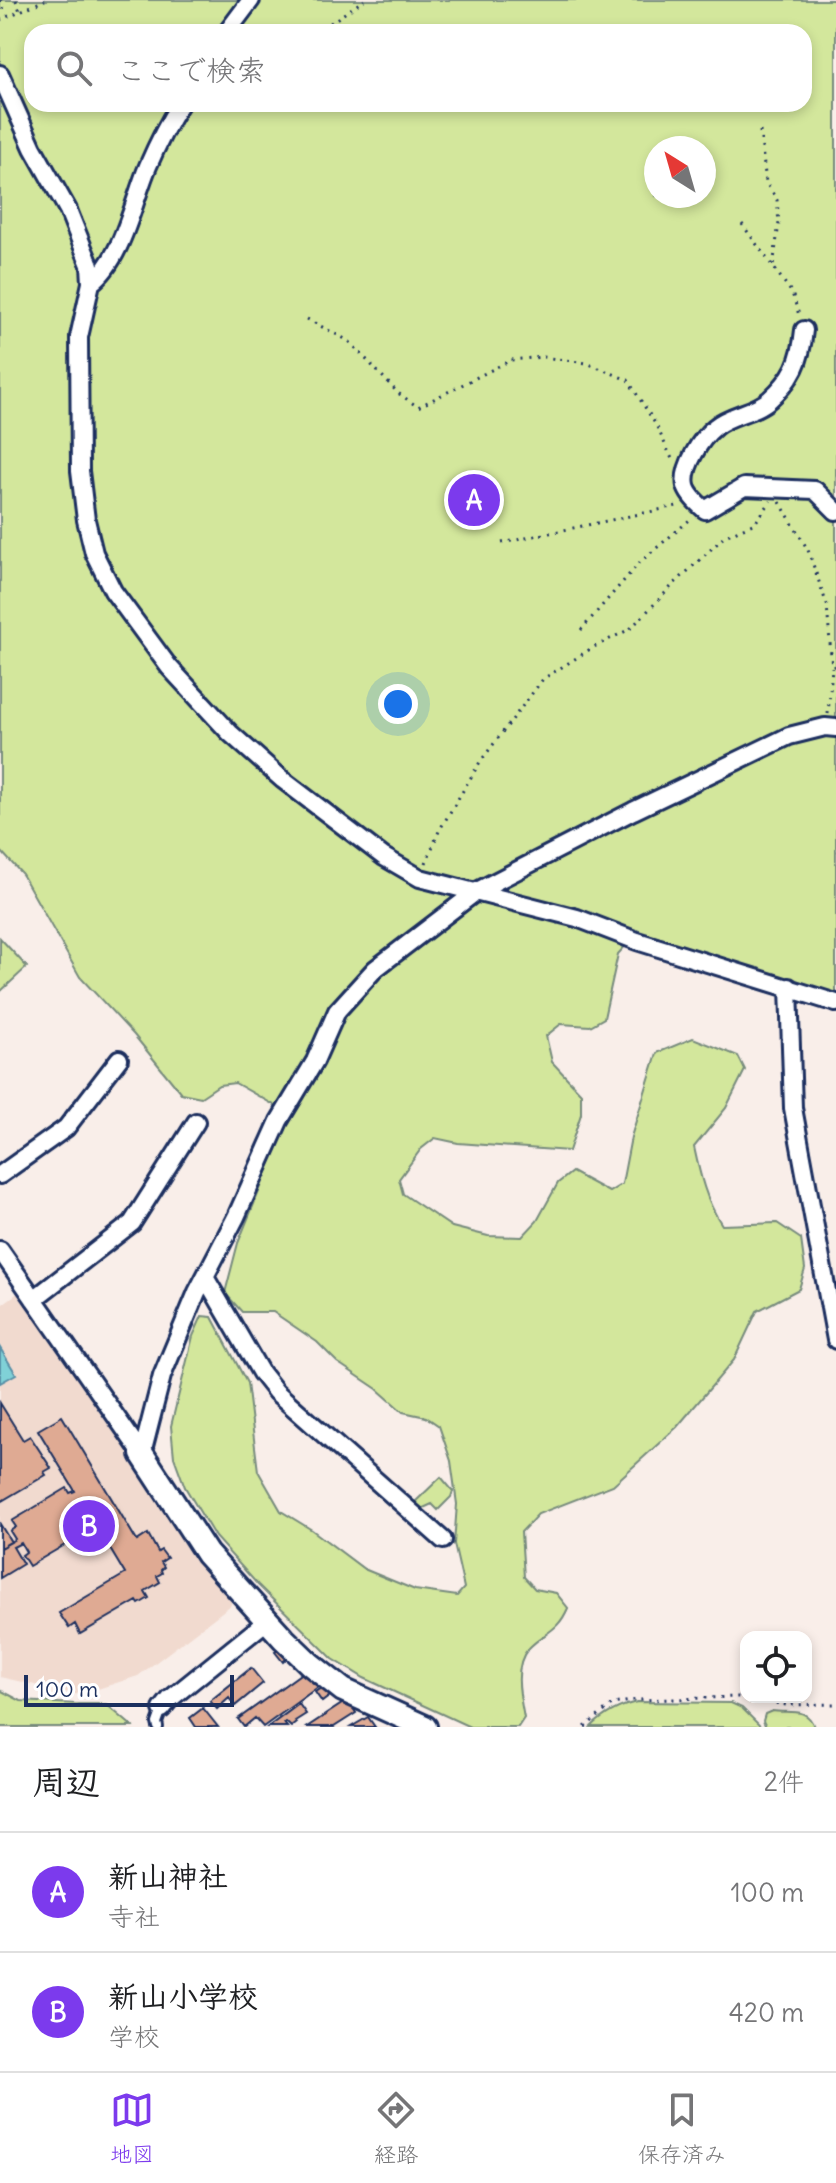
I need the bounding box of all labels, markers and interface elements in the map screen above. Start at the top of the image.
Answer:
search box [24,24,812,112]
icon: search [52,46,96,90]
text: ここで検索 [116,51,266,89]
north arrow [644,136,716,208]
pin: A [448,470,500,530]
your location [378,684,418,724]
pin: B [63,1496,115,1556]
map controls [740,1631,812,1703]
button: locate [740,1631,812,1703]
scale bar [24,1671,234,1707]
text: 100 m [36,1675,98,1703]
text: 周辺 [32,1760,100,1803]
text: 2件 [764,1765,804,1798]
text: 新山神社 [108,1857,228,1895]
text: A [50,1876,66,1909]
text: 100 m [730,1876,804,1909]
text: 寺社 [108,1900,160,1933]
text: 新山小学校 [108,1977,258,2015]
text: B [49,1996,67,2029]
text: 420 m [729,1996,804,2029]
text: 学校 [108,2020,160,2053]
tab: 地図 [110,2088,154,2168]
tab: 経路 [374,2088,418,2168]
tab: 保存済み [638,2088,726,2168]

